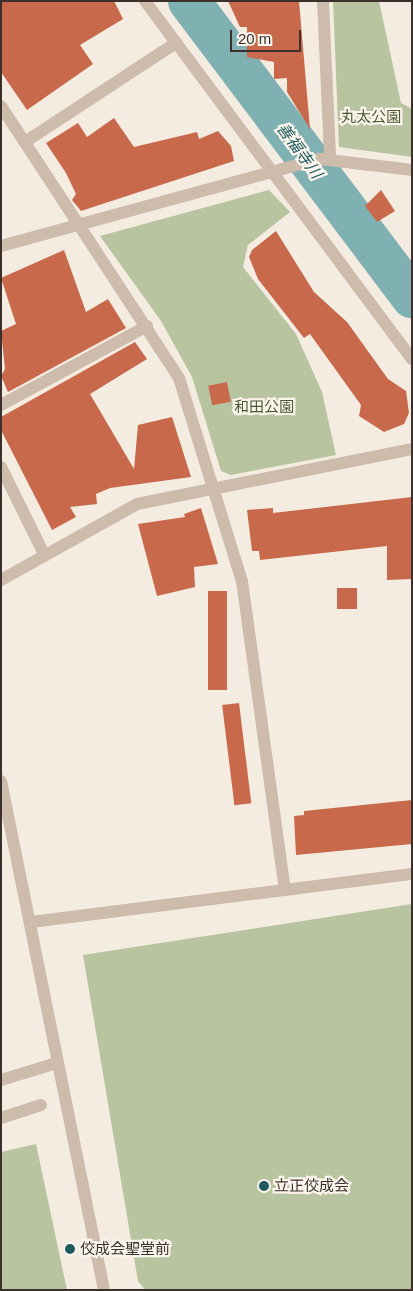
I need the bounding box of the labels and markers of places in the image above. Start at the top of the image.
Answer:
place label: 立正佼成会 [274,1177,349,1195]
marker: 立正佼成会 [258,1180,270,1192]
place label: 佼成会聖堂前 [80,1240,170,1258]
marker: 佼成会聖堂前 [64,1243,76,1255]

